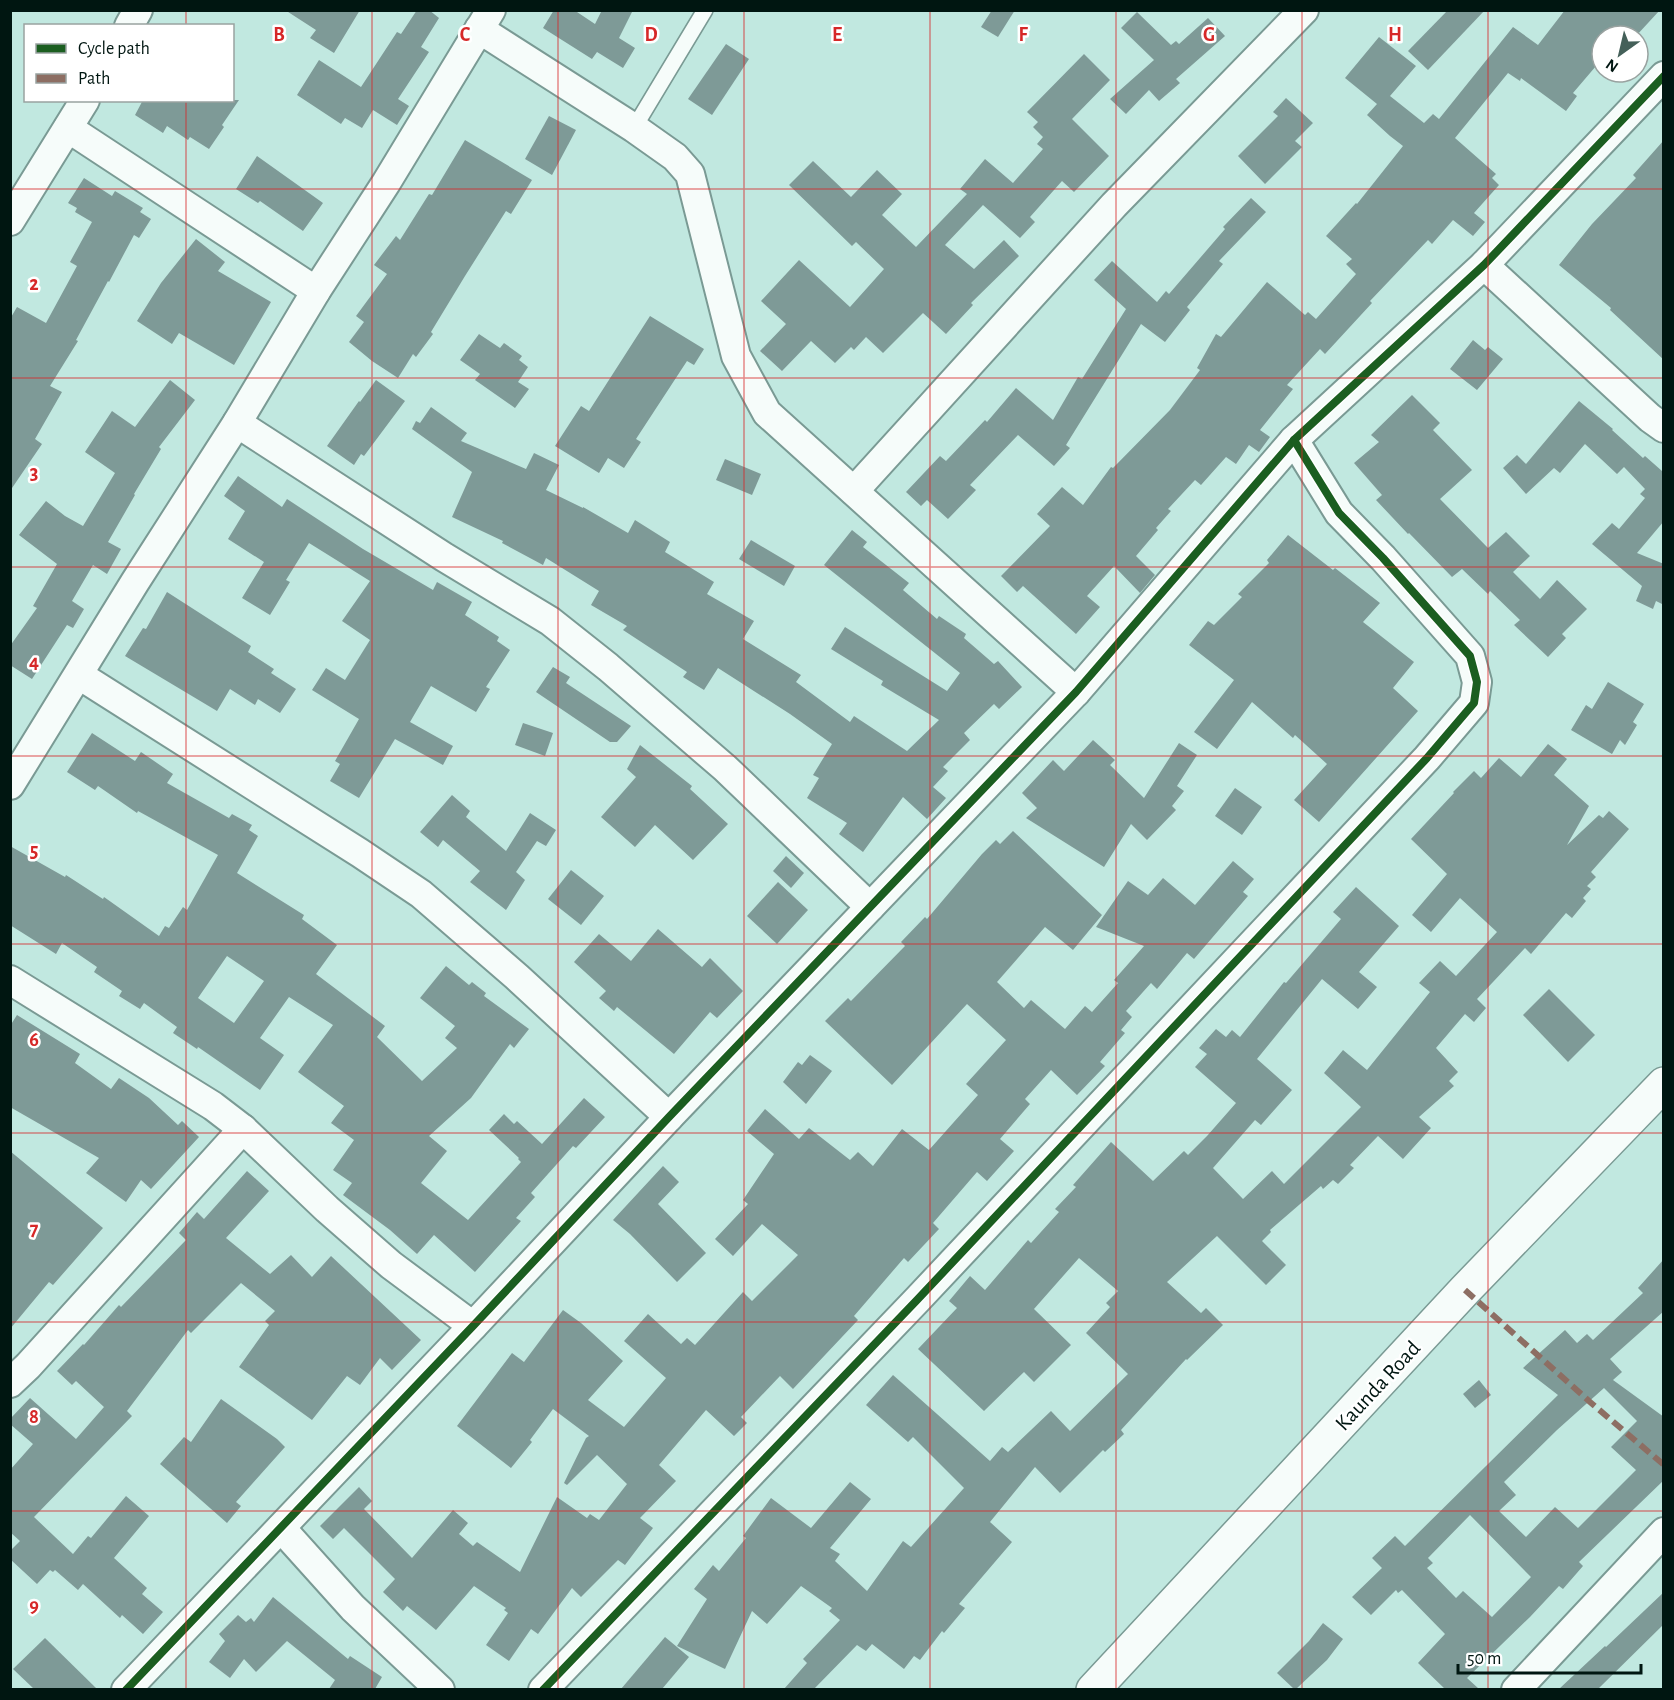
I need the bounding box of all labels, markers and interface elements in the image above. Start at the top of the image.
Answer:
legend [24,24,234,102]
north arrow [1590,24,1650,84]
text: B [273,25,285,45]
text: C [460,25,471,45]
text: D [644,25,658,45]
text: E [832,25,842,45]
text: F [1018,25,1028,45]
text: G [1203,25,1215,45]
text: H [1388,25,1402,45]
text: Cycle path [78,40,150,58]
text: N [1603,56,1621,75]
text: Path [78,70,110,88]
text: 2 [29,274,39,294]
text: 3 [30,463,38,483]
text: 4 [29,652,39,672]
text: 5 [30,841,38,861]
text: 6 [29,1030,39,1050]
text: 7 [30,1219,39,1239]
street label: Kaunda Road [1331,1337,1424,1435]
text: 8 [29,1407,39,1427]
text: 9 [29,1596,39,1616]
scale bar [1458,1637,1641,1675]
text: 50 m [1467,1650,1501,1668]

